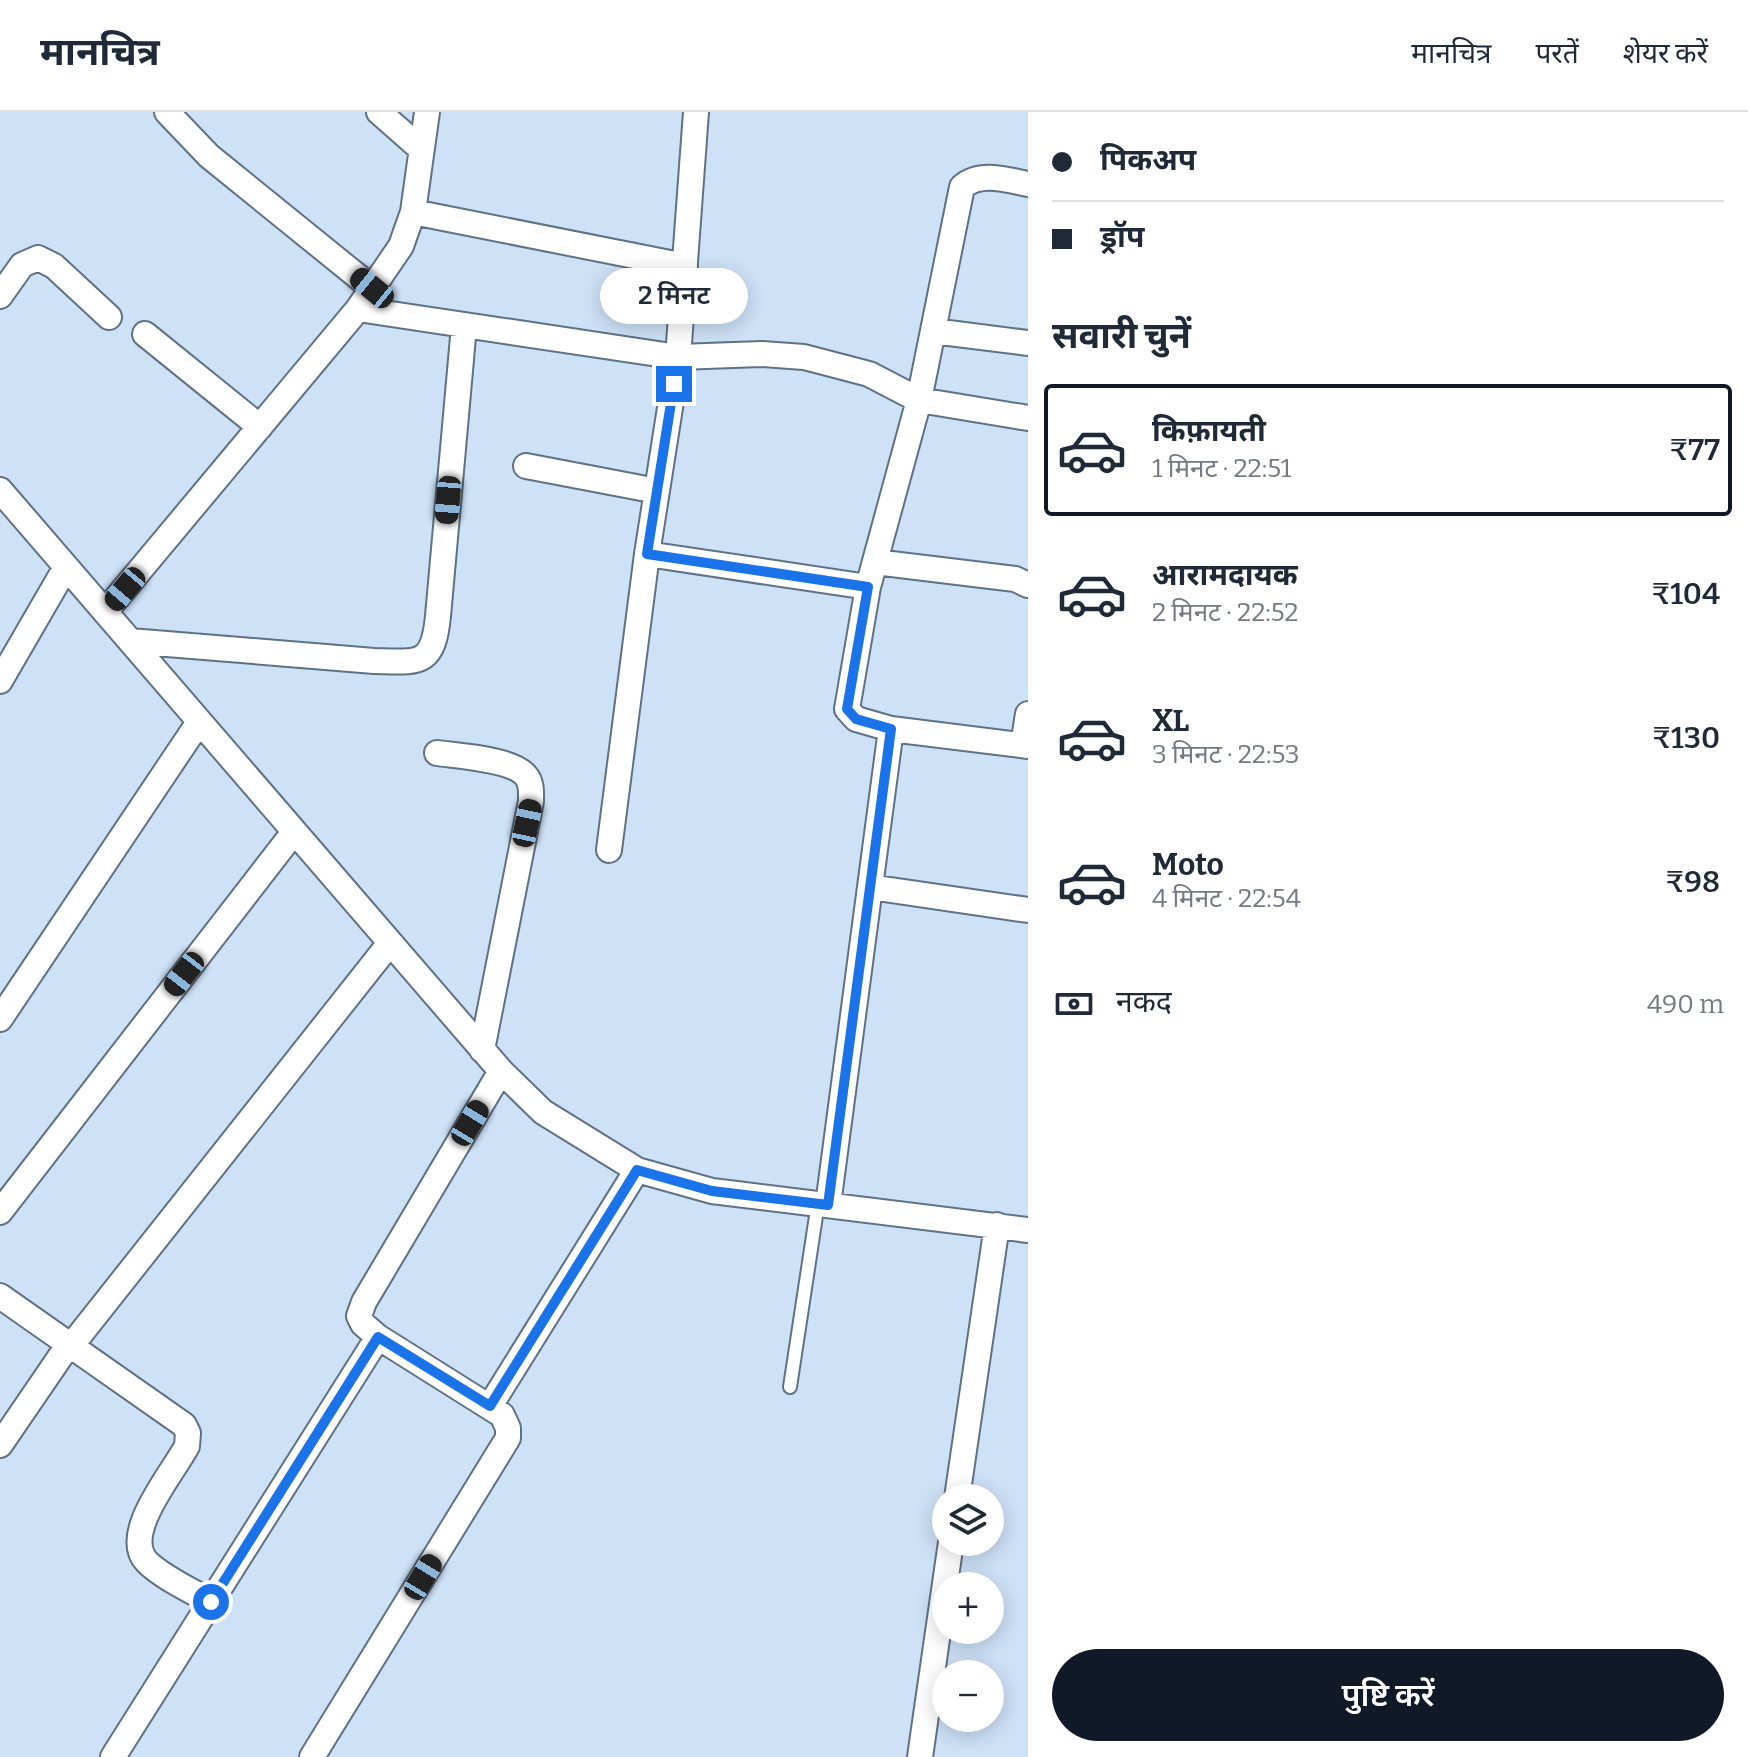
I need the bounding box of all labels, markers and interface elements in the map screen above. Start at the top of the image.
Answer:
text: मानचित्र [40,29,160,75]
text: मानचित्र [1411,37,1491,70]
text: परतें [1535,37,1579,70]
text: शेयर करें [1623,37,1708,70]
text: पिकअप [1100,142,1196,178]
text: ड्रॉप [1100,219,1144,255]
car [346,264,398,312]
callout: 2 मिनट [600,268,748,324]
text: 2 मिनट [638,280,710,311]
text: सवारी चुनें [1052,314,1191,358]
route end [656,366,692,402]
text: किफ़ायती [1152,413,1266,449]
icon: car [1056,414,1128,486]
text: ₹77 [1669,432,1720,468]
text: 1 मिनट · 22:51 [1152,453,1291,484]
car [434,475,462,525]
text: आरामदायक [1152,557,1298,593]
icon: car [1056,558,1128,630]
car [100,563,150,615]
text: ₹104 [1651,576,1720,612]
text: 2 मिनट · 22:52 [1152,597,1298,628]
icon: car [1056,702,1128,774]
text: XL [1152,703,1189,739]
text: ₹130 [1652,720,1720,756]
text: 3 मिनट · 22:53 [1152,739,1300,770]
car [510,797,544,849]
icon: car [1056,846,1128,918]
text: Moto [1152,847,1224,883]
text: ₹98 [1665,864,1720,900]
text: 4 मिनट · 22:54 [1152,883,1301,914]
car [160,948,208,1000]
icon: cash [1052,982,1096,1026]
text: नकद [1116,984,1172,1020]
text: 490 m [1647,989,1724,1020]
car [447,1096,493,1150]
map controls [932,1484,1004,1732]
button: layers [932,1484,1004,1556]
car [400,1550,446,1604]
button: + [932,1572,1004,1644]
route start [193,1584,229,1620]
button: पुष्टि करें [1052,1649,1724,1741]
button: − [932,1660,1004,1732]

